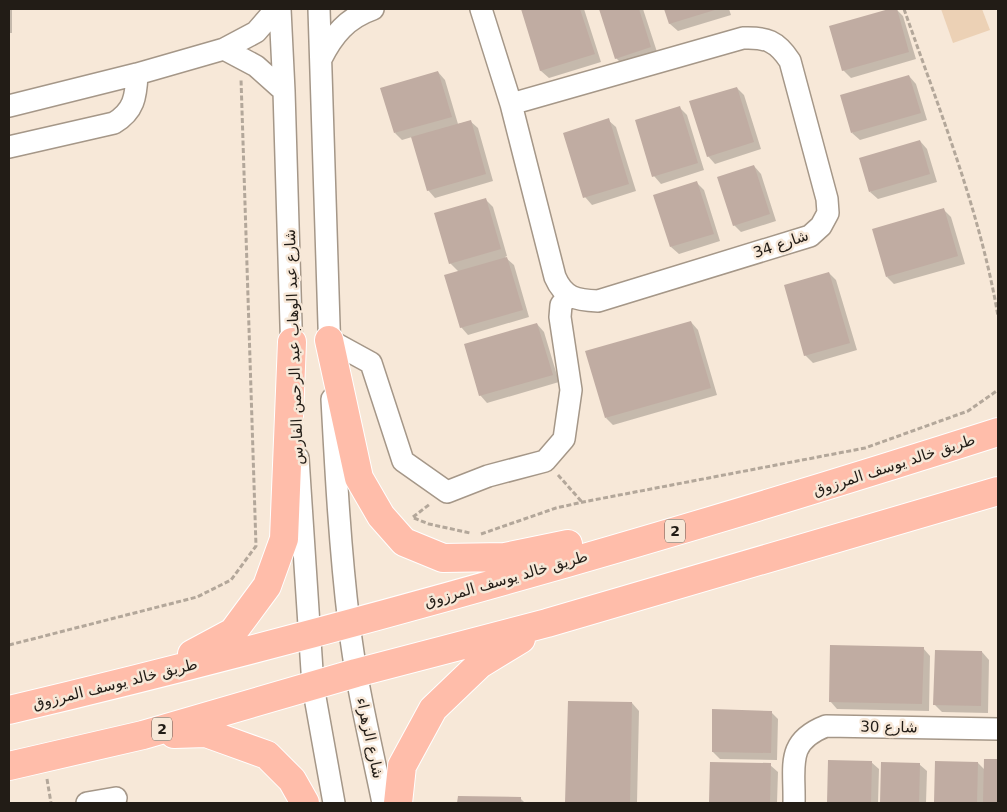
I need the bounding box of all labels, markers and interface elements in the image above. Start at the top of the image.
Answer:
street label: شارع 34 [751,226,811,262]
street label: شارع عبد الوهاب عبد الرحمن الفارس [281,229,307,465]
street label: طريق خالد يوسف المرزوق [811,430,977,500]
road number: 2 [665,520,685,542]
street label: طريق خالد يوسف المرزوق [422,547,590,611]
street label: طريق خالد يوسف المرزوق [31,655,199,713]
street label: شارع الزهراء [353,696,387,780]
road number: 2 [152,718,172,741]
street label: شارع 30 [860,718,918,736]

